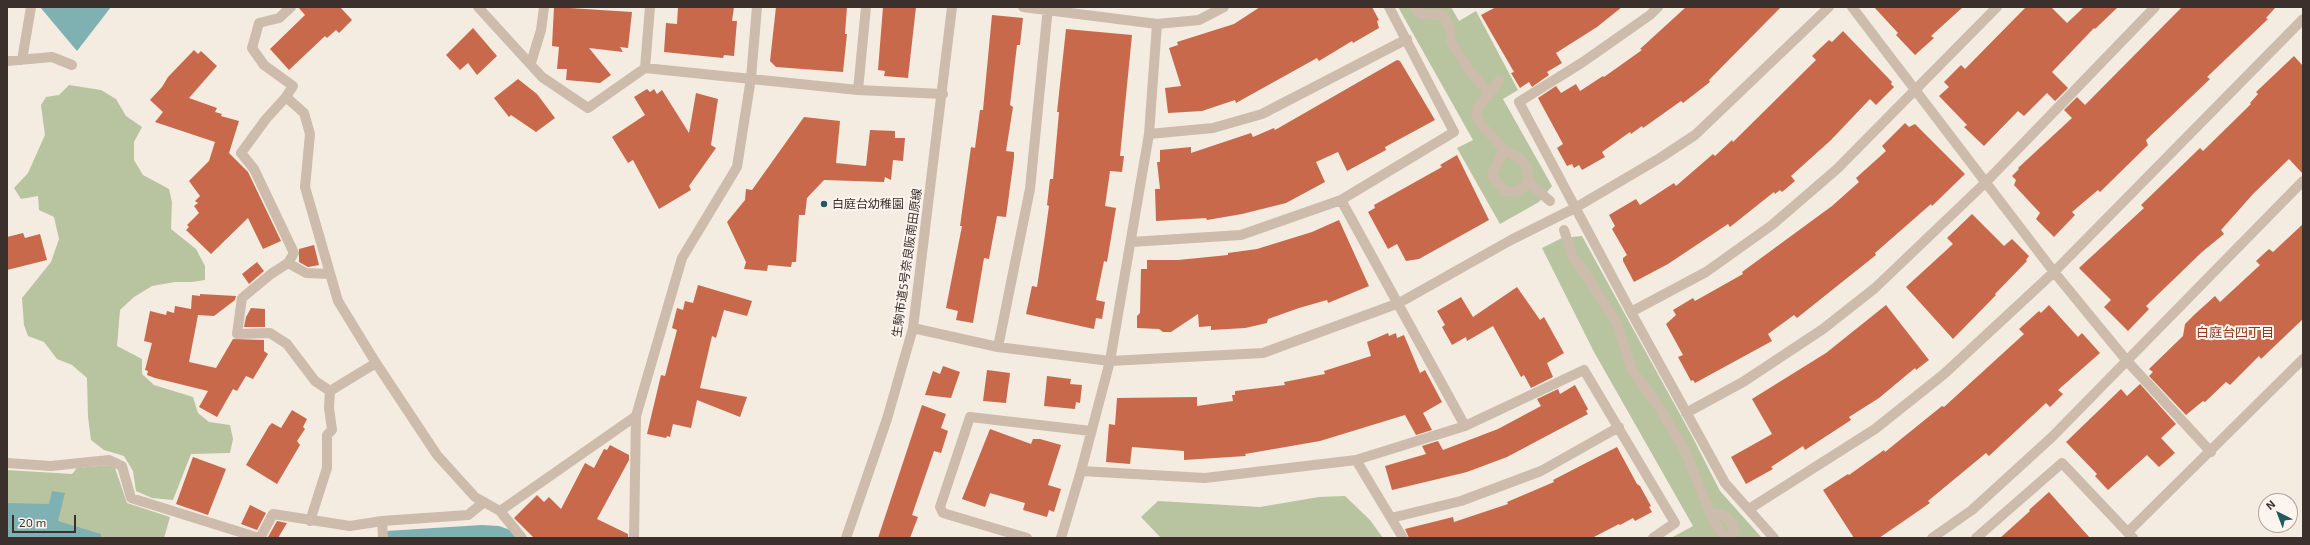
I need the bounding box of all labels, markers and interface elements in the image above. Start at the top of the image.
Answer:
street label: 生駒市道5号奈良阪南田原線 [889,188,925,338]
place label: 白庭台幼稚園 [832,197,904,211]
marker: 白庭台幼稚園 [819,199,829,209]
district label: 白庭台四丁目 [2196,325,2274,341]
north arrow [2258,493,2298,533]
text: N [2263,497,2278,512]
scale bar [14,507,78,533]
text: 20 m [19,515,46,529]

